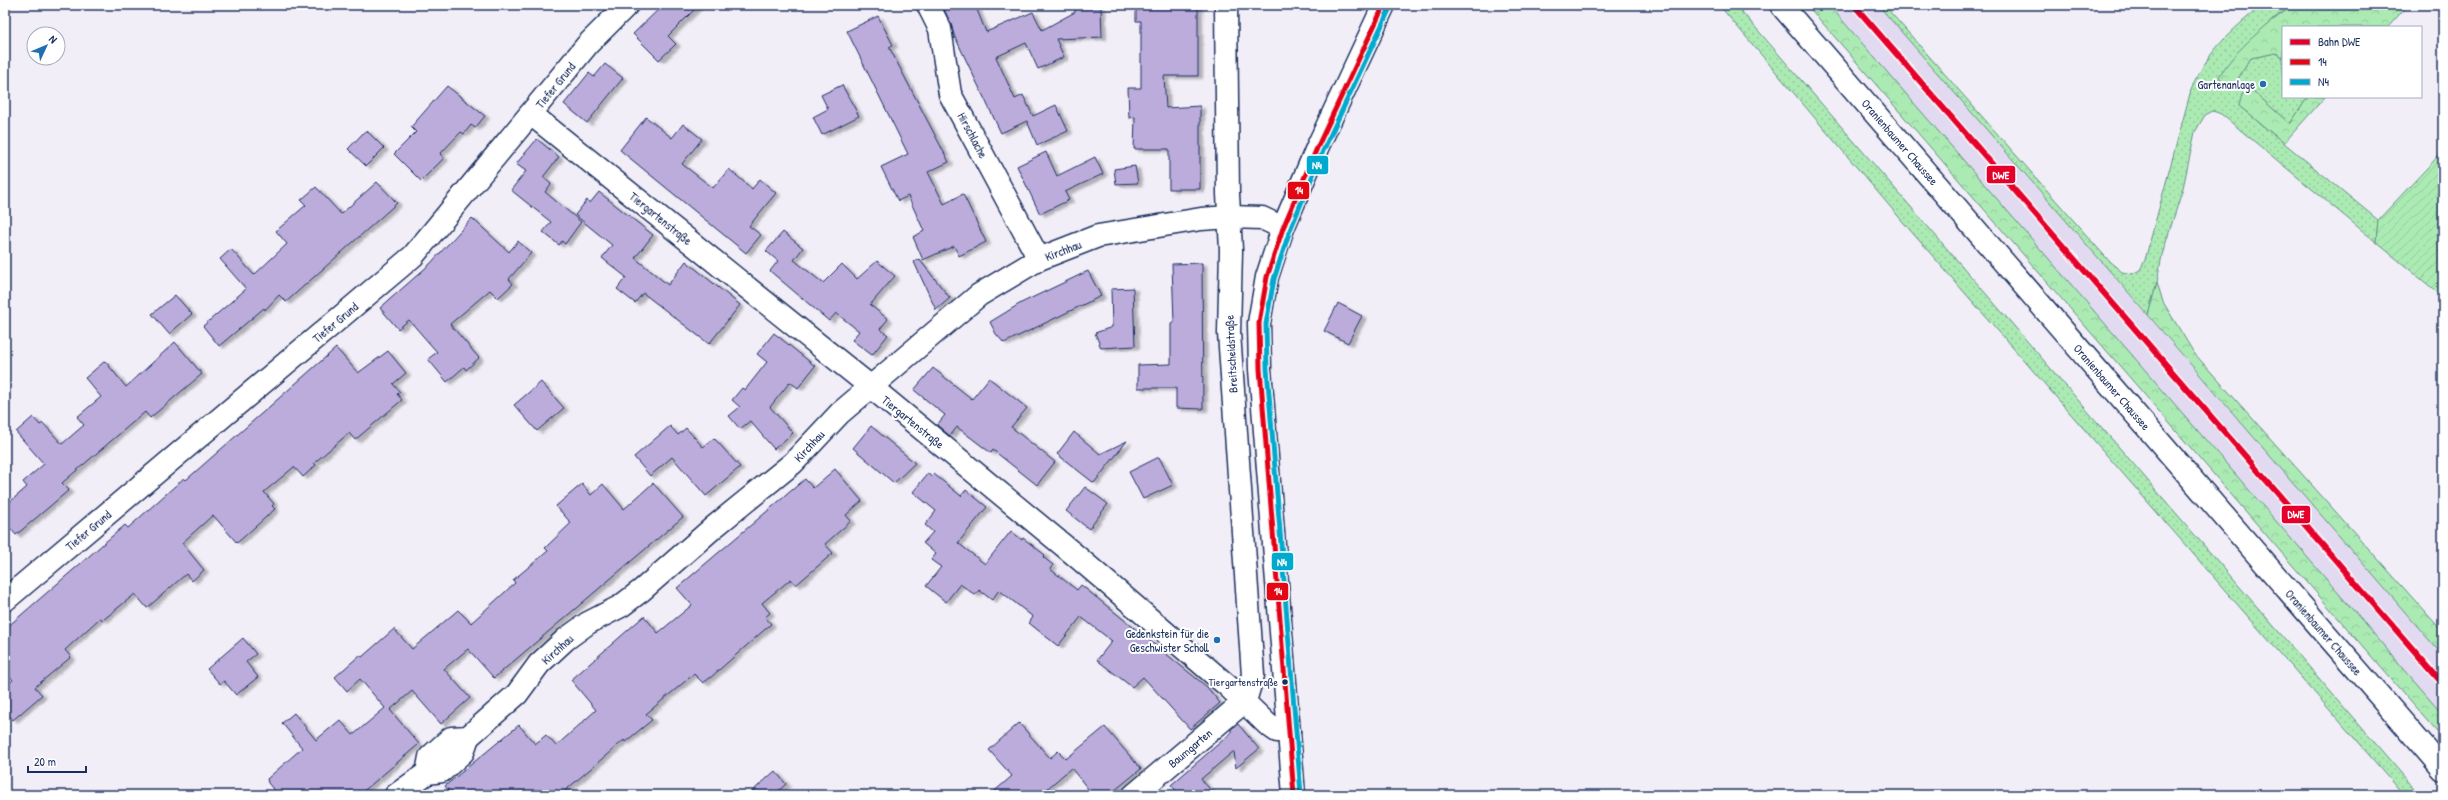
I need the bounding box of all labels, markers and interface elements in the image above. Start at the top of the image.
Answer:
north arrow [26,26,66,66]
legend [2282,26,2422,98]
text: N [46,32,60,46]
text: Bahn DWE [2318,33,2361,50]
text: 14 [2318,53,2327,70]
street label: Tiefer Grund [531,58,579,112]
text: N4 [2318,73,2329,90]
place label: Gartenanlage [2197,76,2255,93]
marker: Gartenanlage [2258,79,2268,89]
street label: Oranienbaumer Chaussee [1858,95,1942,189]
street label: Hirschlache [954,109,992,161]
line badge: N4 [1306,155,1329,175]
text: N4 [1312,158,1322,172]
line badge: DWE [1986,165,2016,184]
text: DWE [1993,168,2010,182]
line badge: 14 [1287,181,1310,200]
text: 14 [1295,183,1303,197]
street label: Tiergartenstraße [626,188,696,249]
street label: Kirchhau [1042,235,1084,265]
street label: Tiefer Grund [309,298,362,346]
street label: Breitscheidstraße [1220,314,1242,393]
street label: Oranienbaumer Chaussee [2070,340,2154,434]
street label: Tiergartenstraße [878,392,948,453]
street label: Kirchhau [790,426,828,466]
line badge: DWE [2281,505,2311,524]
street label: Tiefer Grund [62,506,115,554]
text: DWE [2288,507,2305,521]
line badge: N4 [1271,552,1294,571]
text: N4 [1277,555,1287,569]
line badge: 14 [1266,582,1289,601]
text: 14 [1274,584,1282,598]
street label: Oranienbaumer Chaussee [2282,585,2366,679]
place label: Gedenkstein für die Geschwister Scholl [1126,625,1210,656]
street label: Kirchhau [537,630,577,668]
marker: Gedenkstein für die Geschwister Scholl [1212,635,1222,645]
place label: Tiergartenstraße [1208,675,1279,689]
marker: Tiergartenstraße [1280,677,1290,687]
street label: Baumgarten [1164,725,1216,771]
scale bar [28,748,86,774]
text: 20 m [34,753,56,770]

